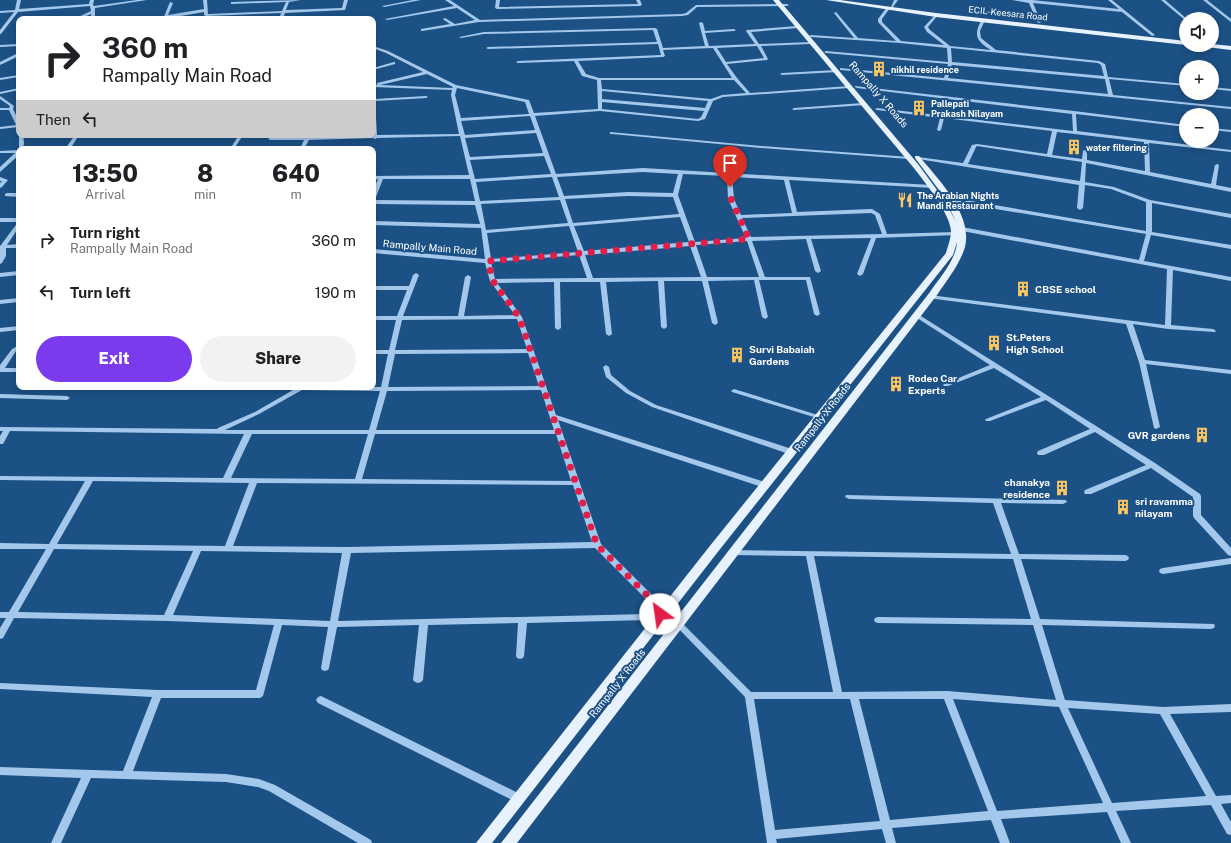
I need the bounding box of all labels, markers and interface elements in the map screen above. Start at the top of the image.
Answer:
street label: ECIL-Keesara Road [968,3,1048,23]
map controls [1179,12,1219,148]
button: sound [1179,12,1219,52]
text: 360 m [102,31,188,64]
icon: right [36,32,88,84]
street label: Rampally X Roads [847,58,911,130]
building icon: nikhil residence [870,60,888,78]
button: + [1179,60,1219,100]
place label: nikhil residence [891,64,959,75]
text: Rampally Main Road [102,65,272,86]
place label: Pallepati Prakash Nilayam [931,98,1003,119]
building icon: Pallepati Prakash Nilayam [910,99,928,117]
icon: left [79,108,101,130]
button: − [1179,108,1219,148]
text: Then [36,111,71,128]
building icon: water filtering [1065,138,1083,156]
place label: water filtering [1086,142,1147,153]
pin [713,146,747,187]
icon: arrive [719,152,741,174]
text: 13:50 [72,159,138,187]
text: 8 [197,159,213,187]
text: 640 [272,159,320,187]
text: Arrival [85,187,125,202]
text: min [194,187,216,202]
text: m [290,187,302,202]
place label: The Arabian Nights Mandi Restaurant [917,190,1000,211]
restaurant icon: The Arabian Nights Mandi Restaurant [896,191,914,209]
text: Turn right [70,224,140,241]
icon: right [36,229,58,251]
text: 360 m [312,232,356,249]
street label: Rampally Main Road [382,237,478,257]
text: Rampally Main Road [70,241,193,256]
building icon: CBSE school [1014,280,1032,298]
icon: left [36,281,58,303]
place label: CBSE school [1035,283,1096,295]
text: Turn left [70,284,131,301]
text: 190 m [315,284,356,301]
place label: St.Peters High School [1006,331,1064,355]
building icon: St.Peters High School [985,334,1003,352]
button: Exit [36,336,192,382]
button: Share [200,336,356,382]
place label: Survi Babaiah Gardens [749,343,815,367]
building icon: Survi Babaiah Gardens [728,346,746,364]
place label: Rodeo Car Experts [908,372,957,396]
building icon: Rodeo Car Experts [887,375,905,393]
street label: Rampally X Roads [791,380,853,454]
building icon: GVR gardens [1193,426,1211,444]
place label: GVR gardens [1128,429,1190,441]
place label: chanakya residence [1003,476,1050,500]
building icon: chanakya residence [1053,479,1071,497]
place label: sri ravamma nilayam [1135,495,1193,519]
building icon: sri ravamma nilayam [1114,498,1132,516]
position arrow [639,593,681,635]
street label: Rampally X Roads [586,646,648,720]

